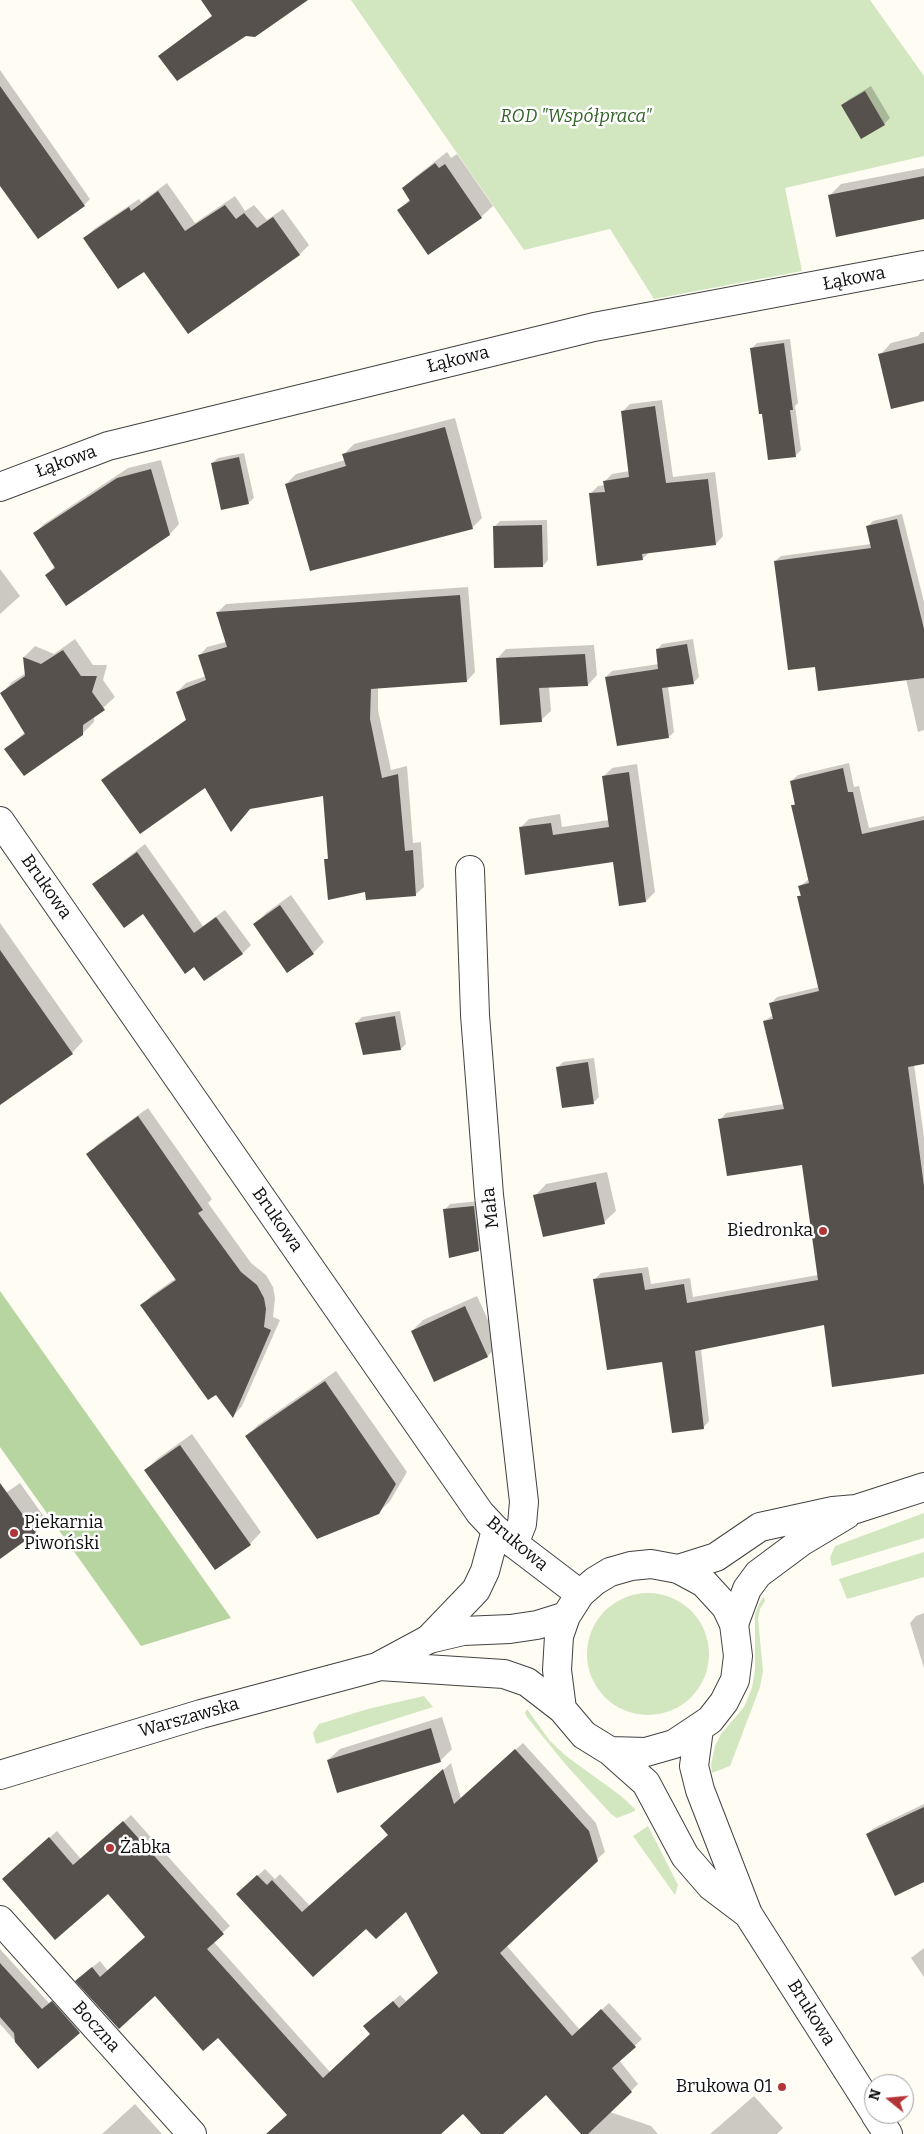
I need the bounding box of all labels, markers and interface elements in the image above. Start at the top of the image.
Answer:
park label: ROD "Współpraca" [500,106,652,128]
street label: Łąkowa [821,262,887,296]
street label: Łąkowa [425,342,491,378]
street label: Łąkowa [33,441,99,483]
street label: Brukowa [16,851,76,923]
street label: Brukowa [247,1184,307,1256]
street label: Mała [478,1186,504,1230]
place label: Biedronka [727,1220,813,1242]
marker: Biedronka [817,1225,829,1237]
place label: Piekarnia Piwoński [24,1512,103,1555]
street label: Brukowa [482,1512,552,1576]
marker: Piekarnia Piwoński [8,1527,20,1539]
street label: Warszawska [136,1693,242,1743]
place label: Żabka [120,1837,171,1859]
marker: Żabka [104,1842,116,1854]
street label: Brukowa [782,1976,840,2050]
street label: Boczna [68,1997,124,2057]
north arrow [864,2074,914,2124]
place label: Brukowa 01 [676,2076,772,2098]
marker: Brukowa 01 [776,2081,788,2093]
text: N [865,2087,885,2102]

